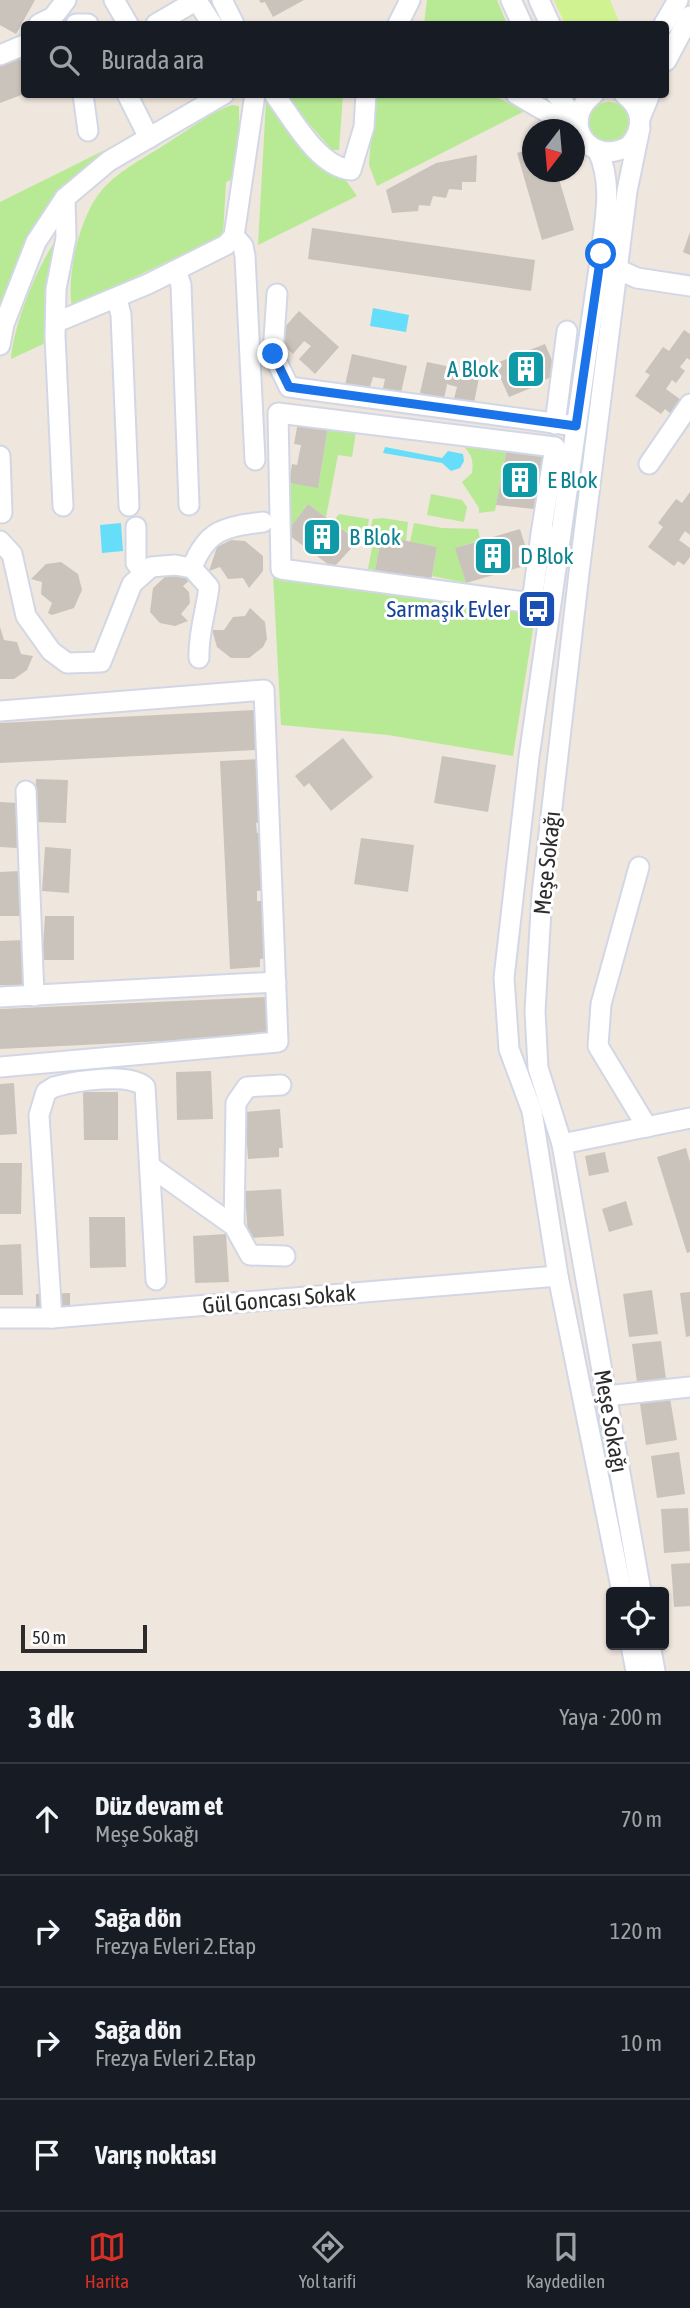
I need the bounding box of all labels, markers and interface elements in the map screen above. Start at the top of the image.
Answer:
search box [21,21,669,98]
icon: search [45,41,83,79]
text: Burada ara [101,45,204,75]
north arrow [522,119,585,182]
route start [585,238,616,269]
route end [257,338,288,369]
building icon: A Blok [505,348,547,390]
place label: A Blok [447,356,499,382]
building icon: E Blok [499,459,541,501]
place label: E Blok [547,467,598,493]
building icon: B Blok [301,516,343,558]
place label: B Blok [349,524,401,550]
building icon: D Blok [472,535,514,577]
place label: D Blok [520,543,574,569]
bus stop icon: Sarmaşık Evler [516,588,558,630]
place label: Sarmaşık Evler [387,596,511,622]
street label: Meşe Sokağı [529,810,565,916]
street label: Gül Goncası Sokak [201,1279,357,1319]
street label: Meşe Sokağı [589,1368,633,1474]
map controls [606,1587,669,1650]
button: locate [606,1587,669,1650]
scale bar [21,1622,147,1654]
text: 50 m [32,1626,66,1648]
text: 3 dk [28,1700,74,1734]
text: Yaya · 200 m [559,1704,662,1730]
text: Düz devam et [95,1791,223,1821]
icon: ahead [28,1800,66,1838]
text: 70 m [621,1806,662,1832]
text: Meşe Sokağı [95,1821,199,1847]
text: Sağa dön [95,1903,181,1933]
icon: right [28,1912,66,1950]
text: 120 m [610,1918,662,1944]
text: Frezya Evleri 2.Etap [95,1933,256,1959]
text: Sağa dön [95,2015,181,2045]
icon: right [28,2024,66,2062]
text: 10 m [621,2030,662,2056]
text: Frezya Evleri 2.Etap [95,2045,256,2071]
icon: arrive [28,2136,66,2174]
text: Varış noktası [95,2140,216,2170]
tab: Harita [85,2228,129,2292]
tab: Yol tarifi [299,2228,356,2292]
tab: Kaydedilen [526,2228,605,2292]

